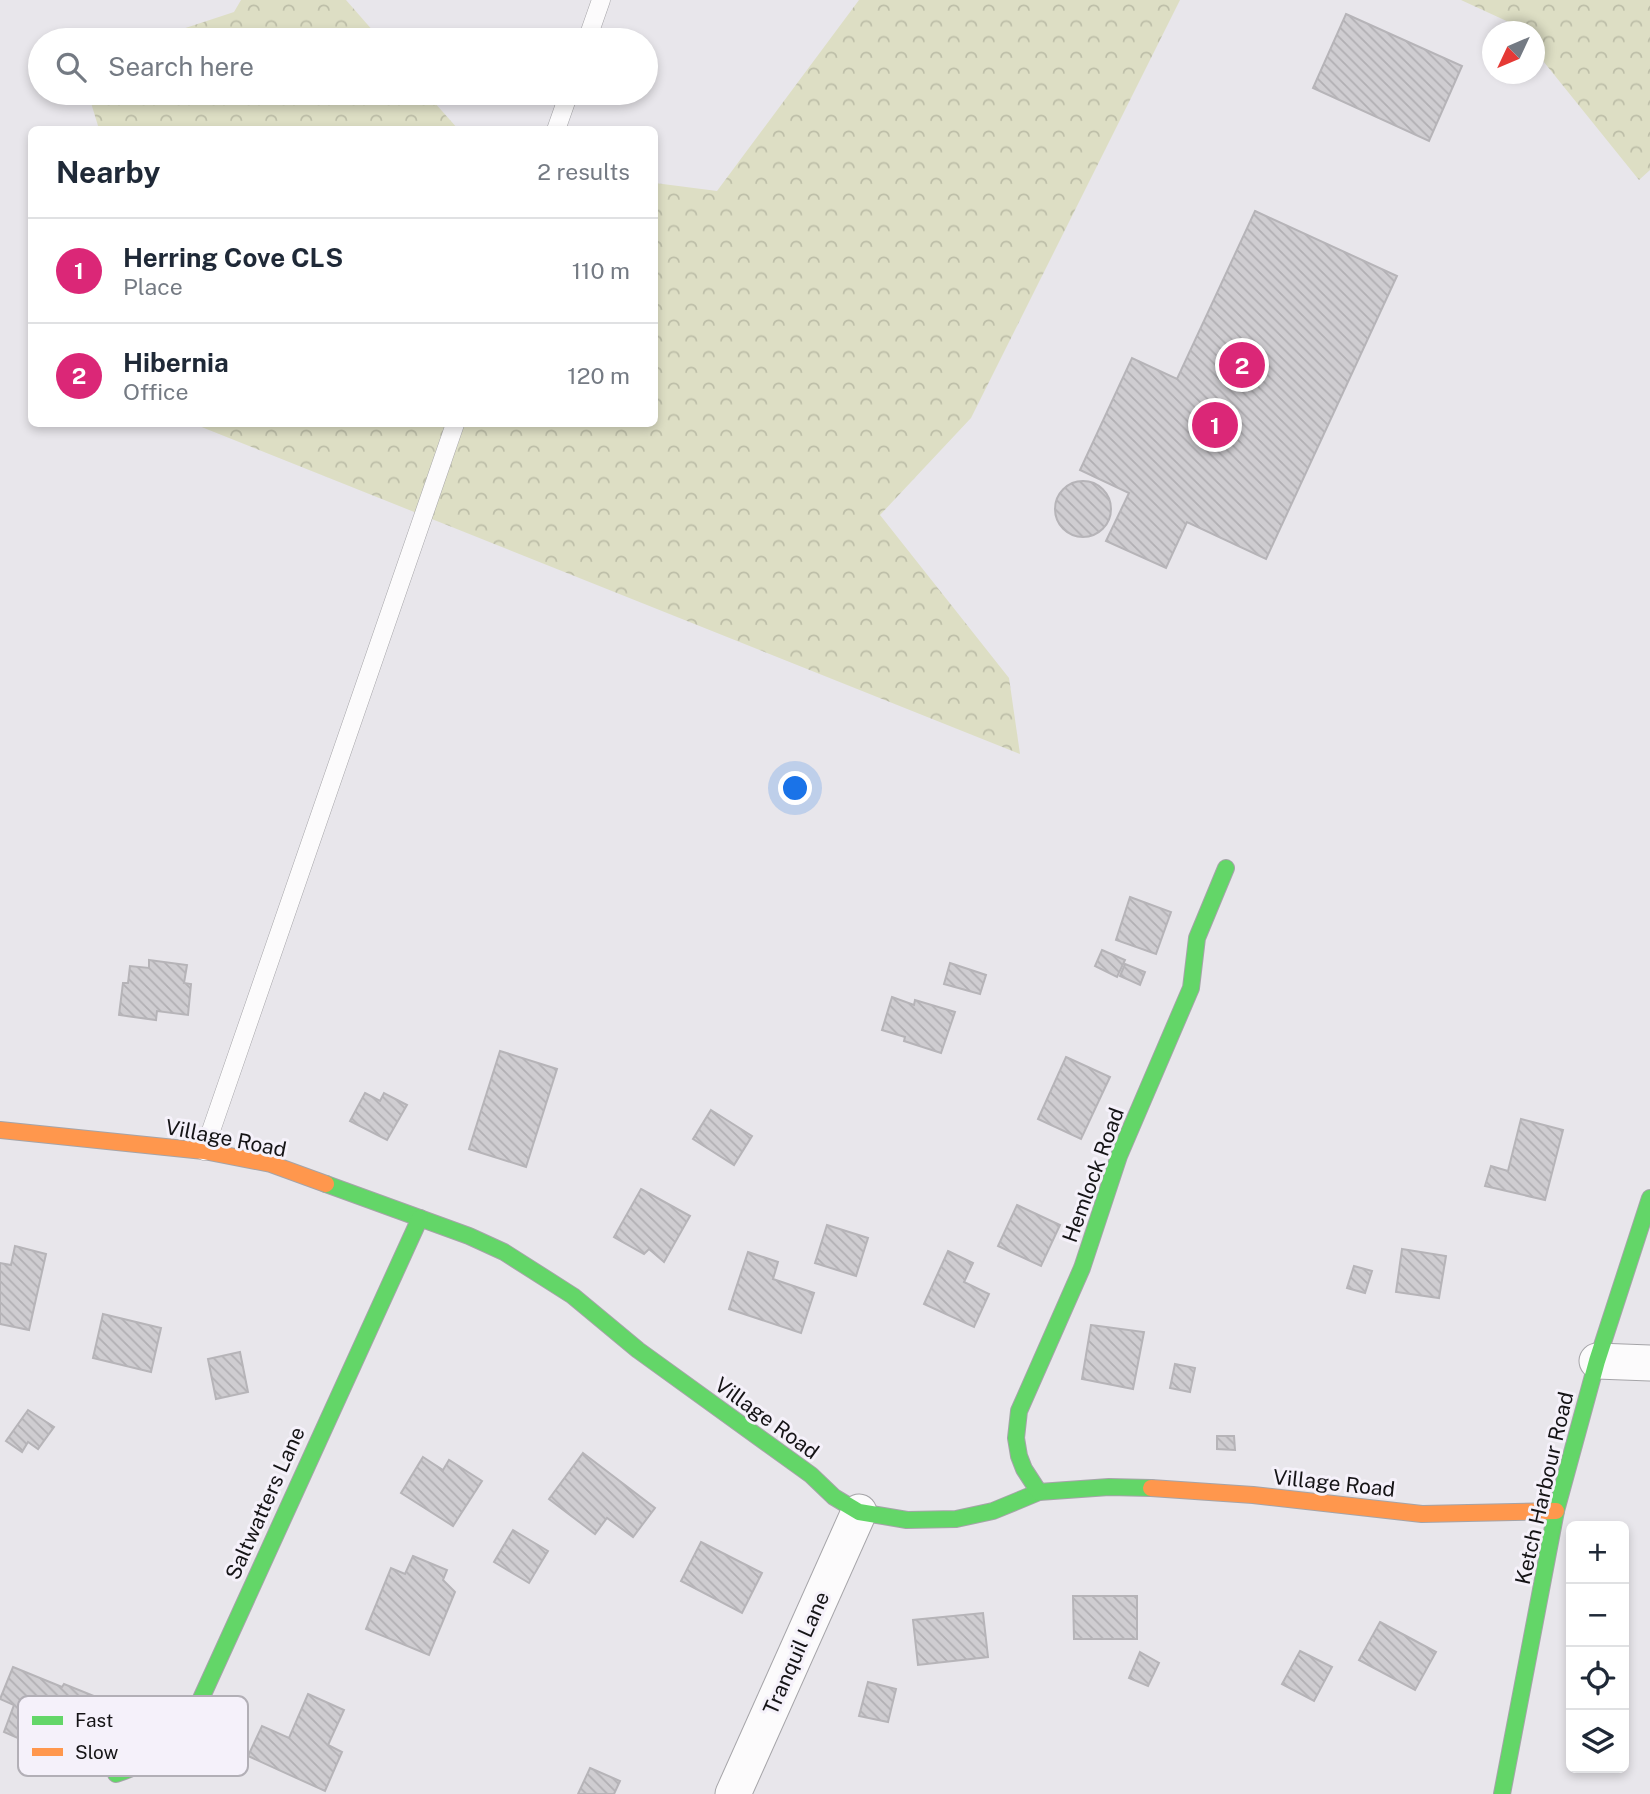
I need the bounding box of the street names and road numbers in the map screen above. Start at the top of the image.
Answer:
street label: Hemlock Road [1057,1104,1129,1246]
street label: Village Road [163,1114,289,1162]
street label: Village Road [710,1372,824,1464]
street label: Ketch Harbour Road [1510,1389,1578,1587]
street label: Saltwatters Lane [220,1423,310,1583]
street label: Village Road [1272,1464,1396,1502]
street label: Tranquil Lane [758,1587,834,1719]

